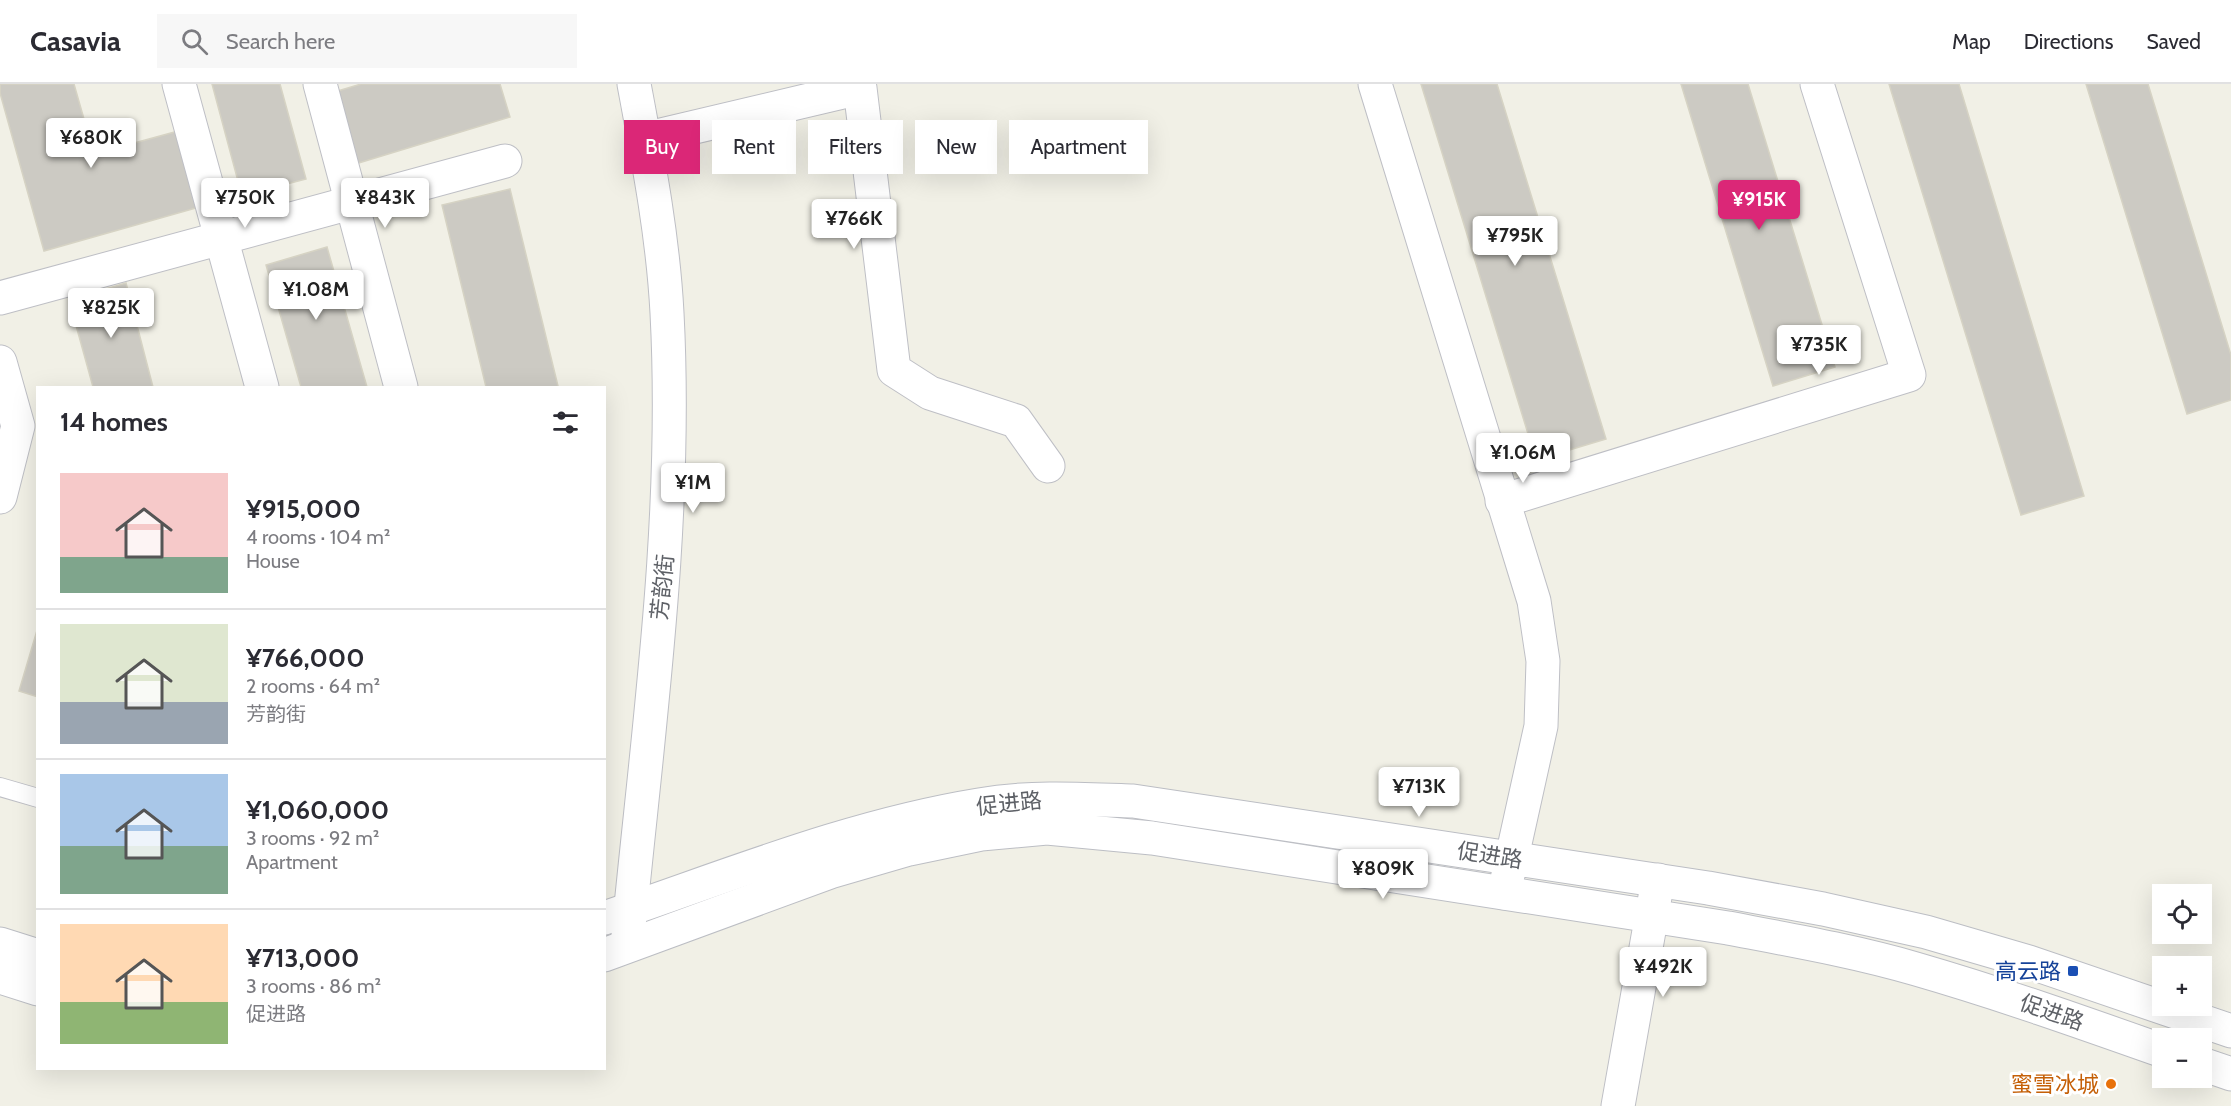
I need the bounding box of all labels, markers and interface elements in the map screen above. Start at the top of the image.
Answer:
search box [157,14,577,68]
text: Casavia [30,24,121,58]
icon: search [178,25,211,58]
text: Search here [226,28,335,55]
text: Map [1952,29,1991,54]
text: Directions [2024,29,2113,54]
text: Saved [2146,29,2201,54]
pin: ¥680K [49,118,133,169]
chip: Buy [624,120,700,174]
chip: Rent [712,120,796,174]
chip: Filters [808,120,903,174]
chip: New [915,120,997,174]
chip: Apartment [1009,120,1148,174]
text: ¥680K [60,125,122,149]
pin: ¥750K [203,178,287,229]
pin: ¥843K [343,178,427,229]
pin: ¥915K [1717,180,1801,231]
text: ¥750K [215,185,275,209]
text: ¥843K [355,185,415,209]
text: ¥915K [1732,187,1786,211]
pin: ¥766K [812,199,896,250]
text: ¥766K [826,206,882,230]
pin: ¥795K [1473,216,1557,267]
text: ¥795K [1487,223,1543,247]
pin: ¥1.08M [267,270,365,321]
text: ¥1.08M [283,277,349,301]
pin: ¥825K [69,288,153,339]
text: ¥825K [82,295,140,319]
pin: ¥735K [1777,325,1861,376]
text: ¥735K [1791,332,1847,356]
text: 14 homes [60,406,168,438]
icon: filters [549,406,582,439]
pin: ¥1.06M [1474,433,1572,484]
text: ¥1.06M [1490,440,1556,464]
pin: ¥1M [664,463,722,514]
text: ¥1M [675,470,711,494]
text: ¥915,000 [246,493,361,525]
icon: home [108,497,180,569]
text: 4 rooms · 104 m² [246,525,390,549]
text: House [246,549,300,573]
street label: 芳韵街 [646,553,679,621]
text: ¥766,000 [246,642,364,674]
icon: home [108,648,180,720]
text: 2 rooms · 64 m² [246,674,380,698]
text: 芳韵街 [246,702,306,726]
pin: ¥713K [1377,767,1461,818]
text: ¥713K [1393,774,1445,798]
street label: 促进路 [975,787,1043,820]
text: ¥1,060,000 [246,794,389,826]
icon: home [108,798,180,870]
text: 3 rooms · 92 m² [246,826,379,850]
street label: 促进路 [1455,837,1525,874]
pin: ¥809K [1341,849,1425,900]
text: Apartment [246,850,338,874]
text: ¥809K [1352,856,1414,880]
map controls [2152,884,2212,1088]
button: locate [2152,884,2212,944]
text: ¥713,000 [246,942,359,974]
pin: ¥492K [1621,947,1705,998]
icon: home [108,948,180,1020]
text: ¥492K [1634,954,1692,978]
button: + [2152,956,2212,1016]
place label: 高云路 [1995,958,2061,985]
marker: 高云路 [2066,964,2080,978]
text: 3 rooms · 86 m² [246,974,381,998]
street label: 促进路 [2016,989,2087,1036]
text: 促进路 [246,1002,306,1026]
button: − [2152,1028,2212,1088]
place label: 蜜雪冰城 [2011,1071,2099,1098]
marker: 蜜雪冰城 [2104,1077,2118,1091]

